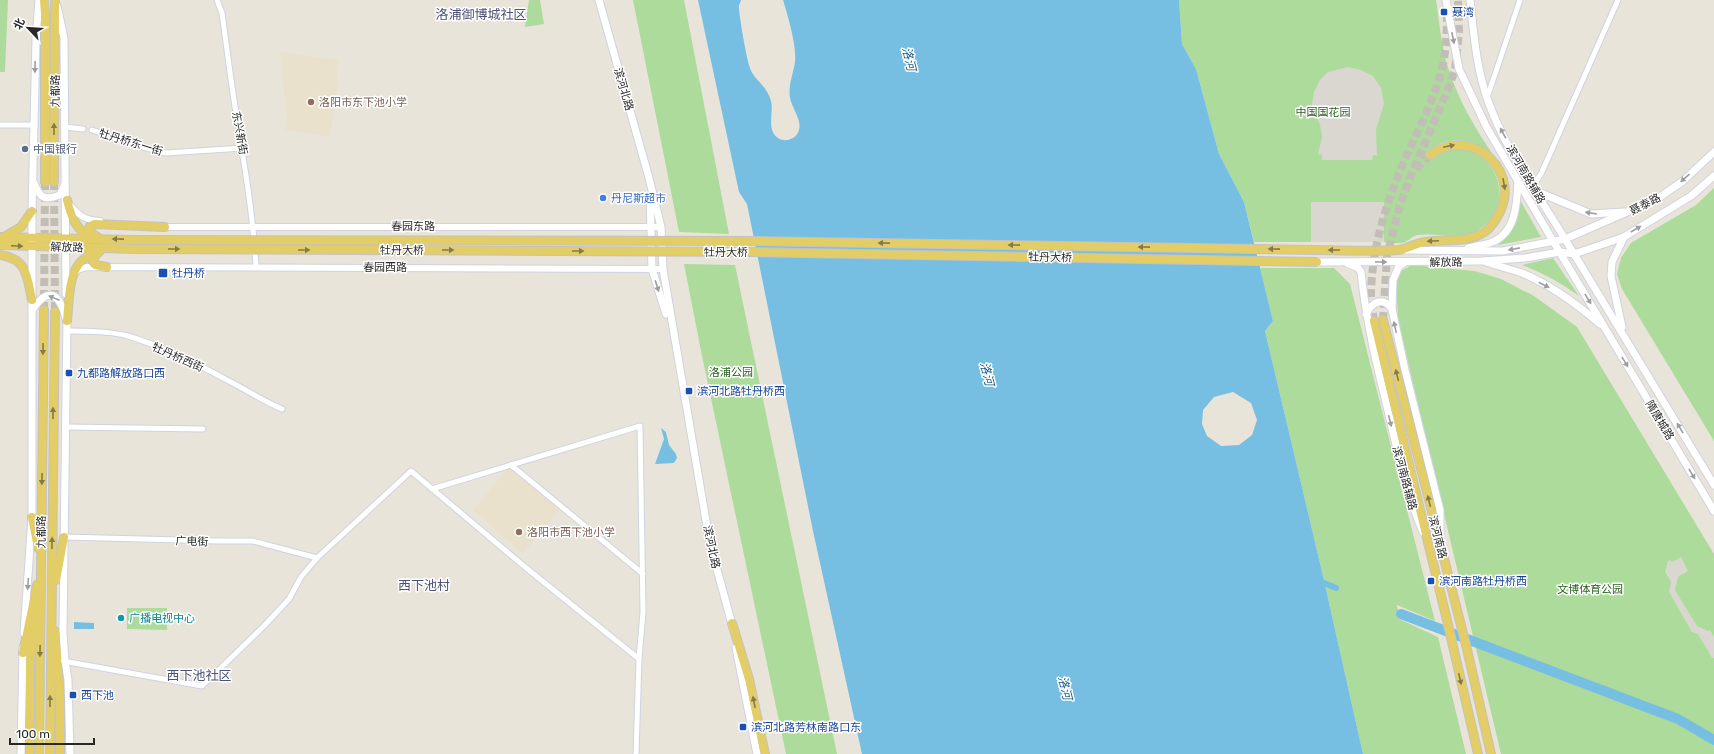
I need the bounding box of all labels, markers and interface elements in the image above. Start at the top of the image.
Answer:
place label: 聂湾 [1452,6,1474,19]
district label: 洛浦御博城社区 [435,7,527,22]
marker: 聂湾 [1439,7,1449,17]
north arrow [8,8,48,48]
text: 北 [11,16,28,32]
one-way arrow [1451,32,1457,44]
water label: 洛河 [899,46,919,74]
one-way arrow [32,61,39,73]
street label: 滨河北路 [611,66,636,112]
street label: 九都路 [49,74,62,108]
place label: 洛阳市东下池小学 [319,96,407,109]
marker: 洛阳市东下池小学 [306,97,316,107]
park label: 中国国花园 [1296,106,1351,119]
street label: 东兴新街 [229,110,250,156]
one-way arrow [51,122,57,135]
street label: 牡丹桥东一街 [97,127,164,158]
one-way arrow [1499,127,1506,139]
one-way arrow [1443,142,1455,148]
street label: 滨河南路辅路 [1503,142,1548,206]
place label: 中国银行 [33,143,77,156]
marker: 中国银行 [20,144,30,154]
one-way arrow [1680,174,1691,183]
one-way arrow [1501,177,1507,190]
street label: 聂泰路 [1628,191,1663,218]
place label: 丹尼斯超市 [611,192,666,205]
marker: 丹尼斯超市 [598,193,608,203]
one-way arrow [1585,210,1597,216]
street label: 春园东路 [391,220,435,233]
one-way arrow [1630,226,1642,233]
one-way arrow [111,236,124,242]
one-way arrow [1427,238,1439,245]
street label: 解放路 [50,240,84,255]
one-way arrow [877,240,890,246]
one-way arrow [11,242,23,249]
one-way arrow [1007,242,1020,248]
street label: 牡丹大桥 [380,244,424,257]
one-way arrow [1137,244,1150,250]
one-way arrow [168,246,181,252]
street label: 牡丹大桥 [704,246,748,259]
one-way arrow [1267,246,1280,252]
one-way arrow [1508,246,1521,252]
one-way arrow [298,247,311,253]
one-way arrow [442,247,455,253]
one-way arrow [1327,247,1340,253]
one-way arrow [572,248,585,254]
street label: 牡丹大桥 [1028,251,1072,264]
street label: 解放路 [1429,256,1463,269]
one-way arrow [1375,259,1388,265]
street label: 春园西路 [363,261,407,274]
marker: 牡丹桥 [157,267,169,279]
place label: 牡丹桥 [172,267,205,280]
one-way arrow [655,280,661,292]
one-way arrow [1538,282,1550,288]
one-way arrow [1584,293,1591,305]
one-way arrow [47,295,59,301]
one-way arrow [1392,321,1398,333]
street label: 牡丹桥西街 [150,340,206,375]
one-way arrow [40,343,46,356]
one-way arrow [1622,356,1629,368]
water label: 洛河 [977,361,997,389]
park label: 洛浦公园 [709,366,753,379]
place label: 九都路解放路口西 [77,367,165,380]
marker: 九都路解放路口西 [64,368,74,378]
one-way arrow [1394,369,1400,381]
place label: 滨河北路牡丹桥西 [697,385,785,398]
marker: 滨河北路牡丹桥西 [684,386,694,396]
street label: 隋唐城路 [1643,398,1676,442]
one-way arrow [50,406,56,419]
one-way arrow [1388,414,1394,427]
one-way arrow [1676,422,1683,434]
street label: 滨河南路辅路 [1390,445,1419,512]
one-way arrow [1688,468,1695,480]
one-way arrow [39,473,46,485]
one-way arrow [1426,495,1432,507]
street label: 滨河南路 [1426,514,1449,560]
street label: 九都路 [35,515,48,549]
street label: 滨河北路 [701,524,722,570]
place label: 洛阳市西下池小学 [527,526,615,539]
marker: 洛阳市西下池小学 [514,527,524,537]
street label: 广电街 [175,534,209,549]
one-way arrow [49,537,56,549]
place label: 滨河南路牡丹桥西 [1439,575,1527,588]
marker: 滨河南路牡丹桥西 [1426,576,1436,586]
one-way arrow [24,578,31,590]
district label: 西下池村 [398,578,450,593]
park label: 文博体育公园 [1557,583,1623,596]
place label: 广播电视中心 [129,612,195,625]
marker: 广播电视中心 [116,613,126,623]
one-way arrow [37,645,43,658]
district label: 西下池社区 [166,668,232,683]
one-way arrow [1458,673,1464,685]
water label: 洛河 [1055,675,1075,703]
place label: 西下池 [81,689,114,702]
marker: 西下池 [68,690,78,700]
one-way arrow [47,695,54,707]
one-way arrow [751,696,757,708]
scale bar [10,720,94,746]
place label: 滨河北路芳林南路口东 [751,721,861,734]
marker: 滨河北路芳林南路口东 [738,722,748,732]
text: 100 m [16,727,50,741]

